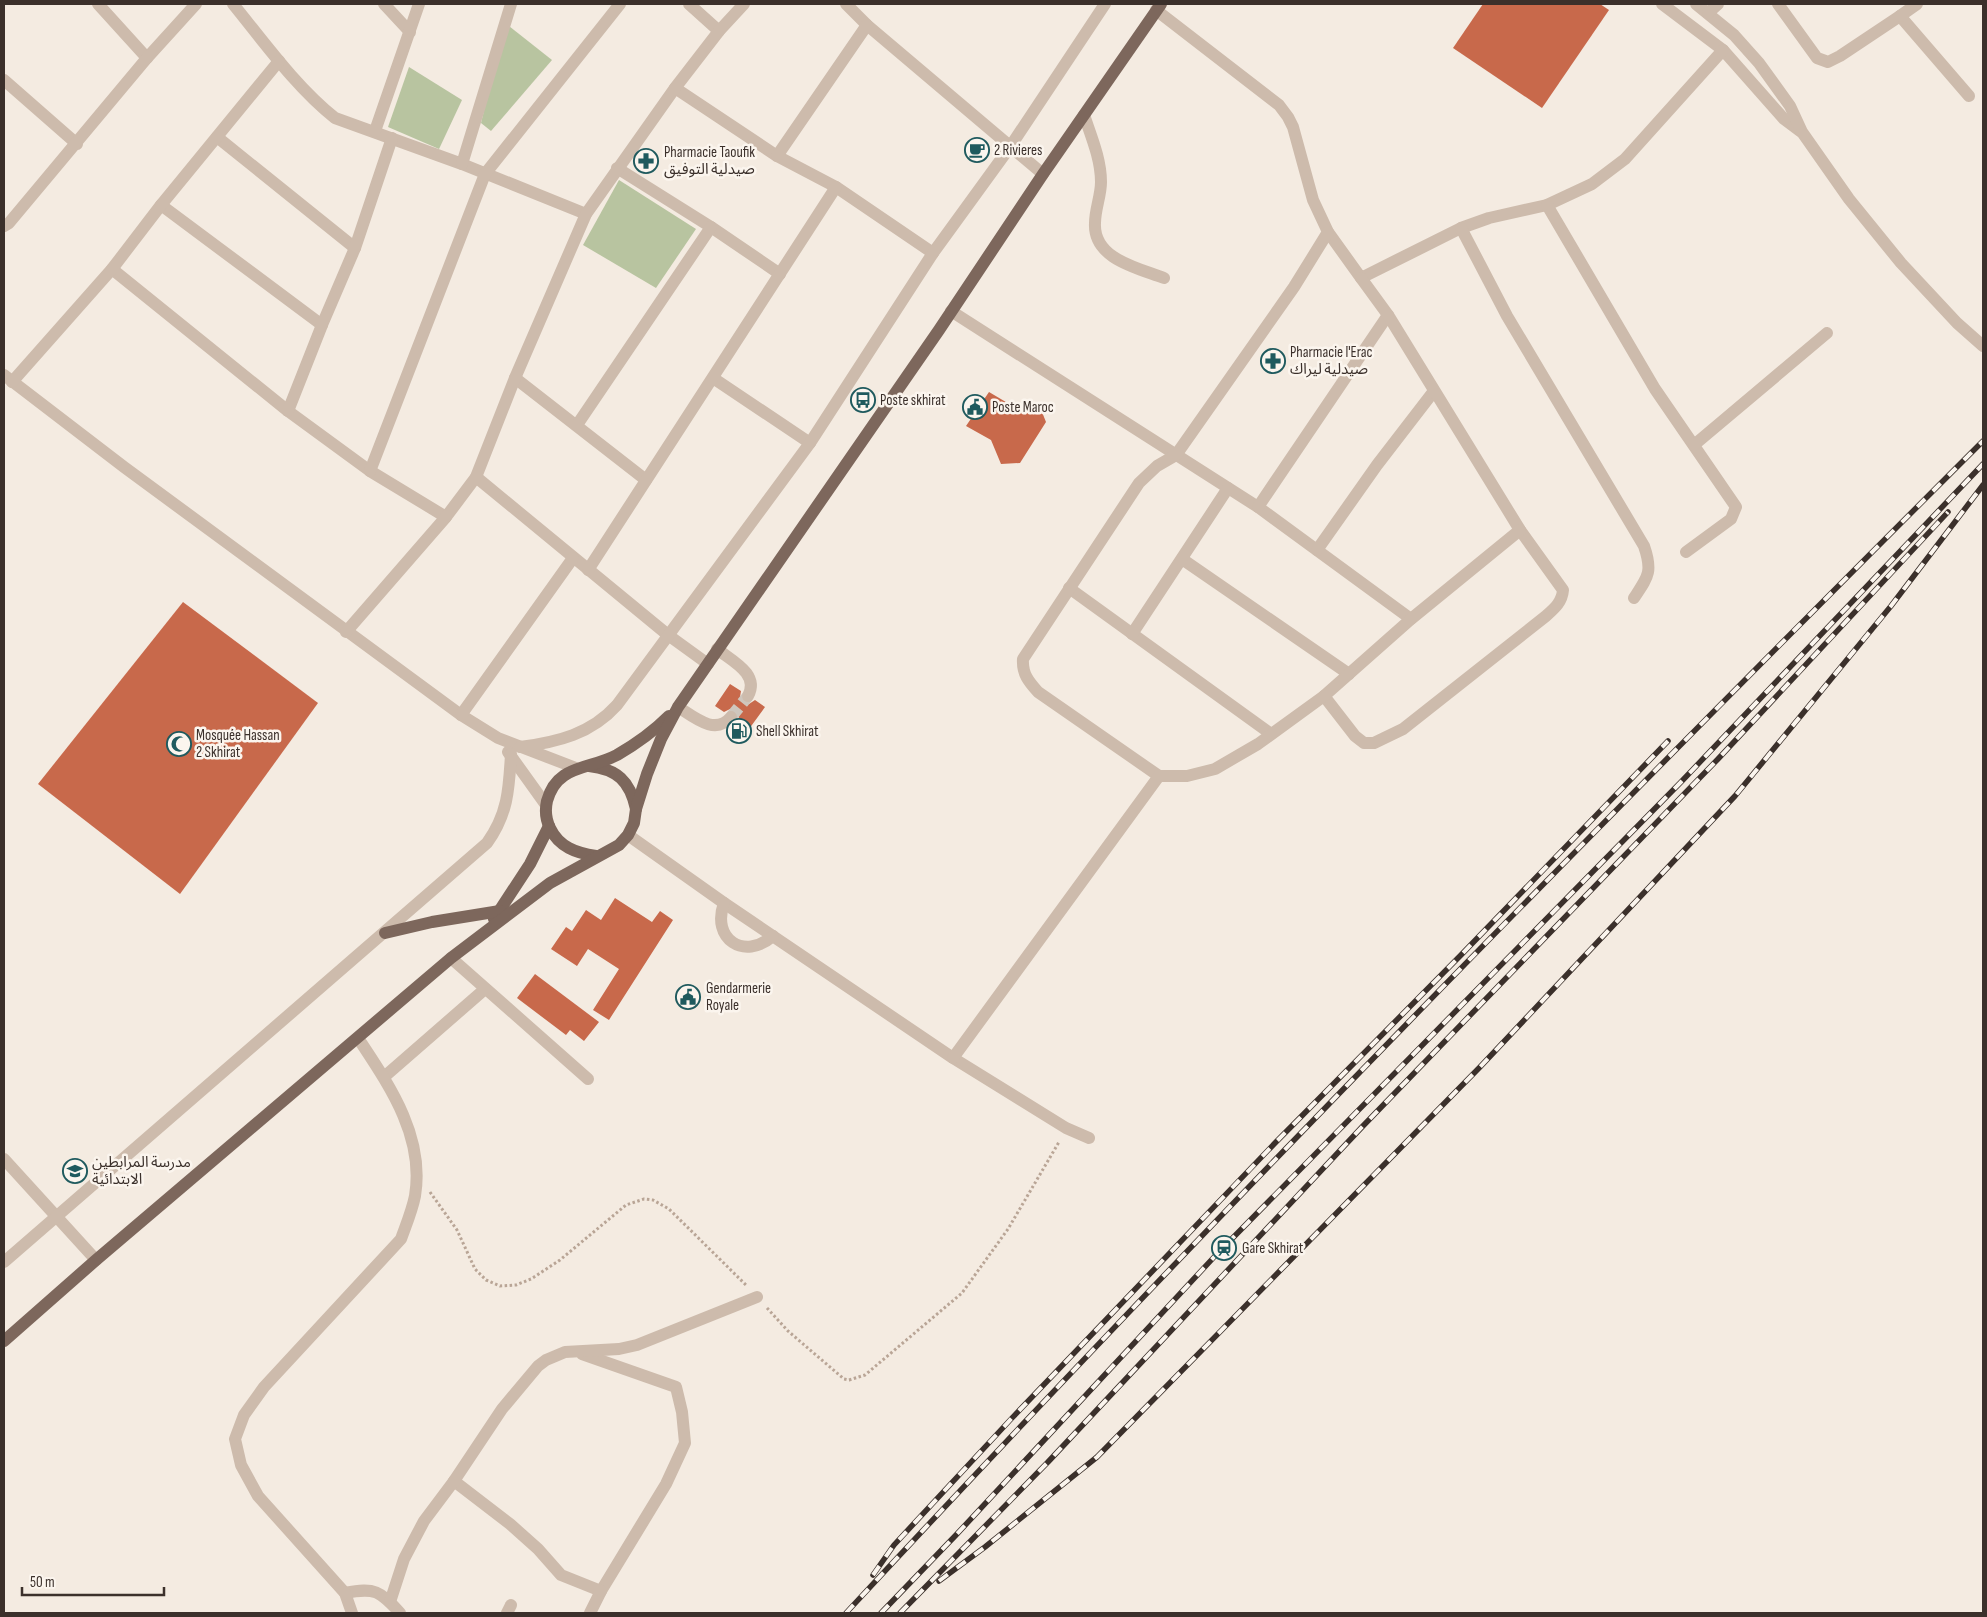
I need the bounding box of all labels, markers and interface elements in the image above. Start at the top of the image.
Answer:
cafe icon: 2 Rivieres [964,137,990,163]
place label: 2 Rivieres [994,141,1042,160]
place label: Pharmacie Taoufik صيدلية التوفيق [664,143,755,179]
pharmacy icon: Pharmacie Taoufik صيدلية التوفيق [633,148,659,174]
place label: Pharmacie l'Erac صيدلية ليراك [1290,343,1373,379]
pharmacy icon: Pharmacie l'Erac صيدلية ليراك [1260,348,1286,374]
bus stop icon: Poste skhirat [850,387,876,413]
place label: Poste skhirat [880,391,946,410]
public building icon: Poste Maroc [962,394,988,420]
place label: Poste Maroc [992,398,1054,417]
fuel station icon: Shell Skhirat [726,718,752,744]
place label: Shell Skhirat [756,722,819,741]
place label: Mosquée Hassan 2 Skhirat [196,726,280,762]
mosque icon: Mosquée Hassan 2 Skhirat [166,731,192,757]
place label: Gendarmerie Royale [706,979,771,1015]
public building icon: Gendarmerie Royale [675,984,701,1010]
place label: مدرسة المرابطين الابتدائية [92,1153,191,1189]
school or university icon: مدرسة المرابطين الابتدائية [62,1158,88,1184]
station icon: Gare Skhirat [1211,1235,1237,1261]
place label: Gare Skhirat [1242,1239,1304,1258]
scale bar [22,1564,165,1596]
text: 50 m [30,1573,55,1592]

